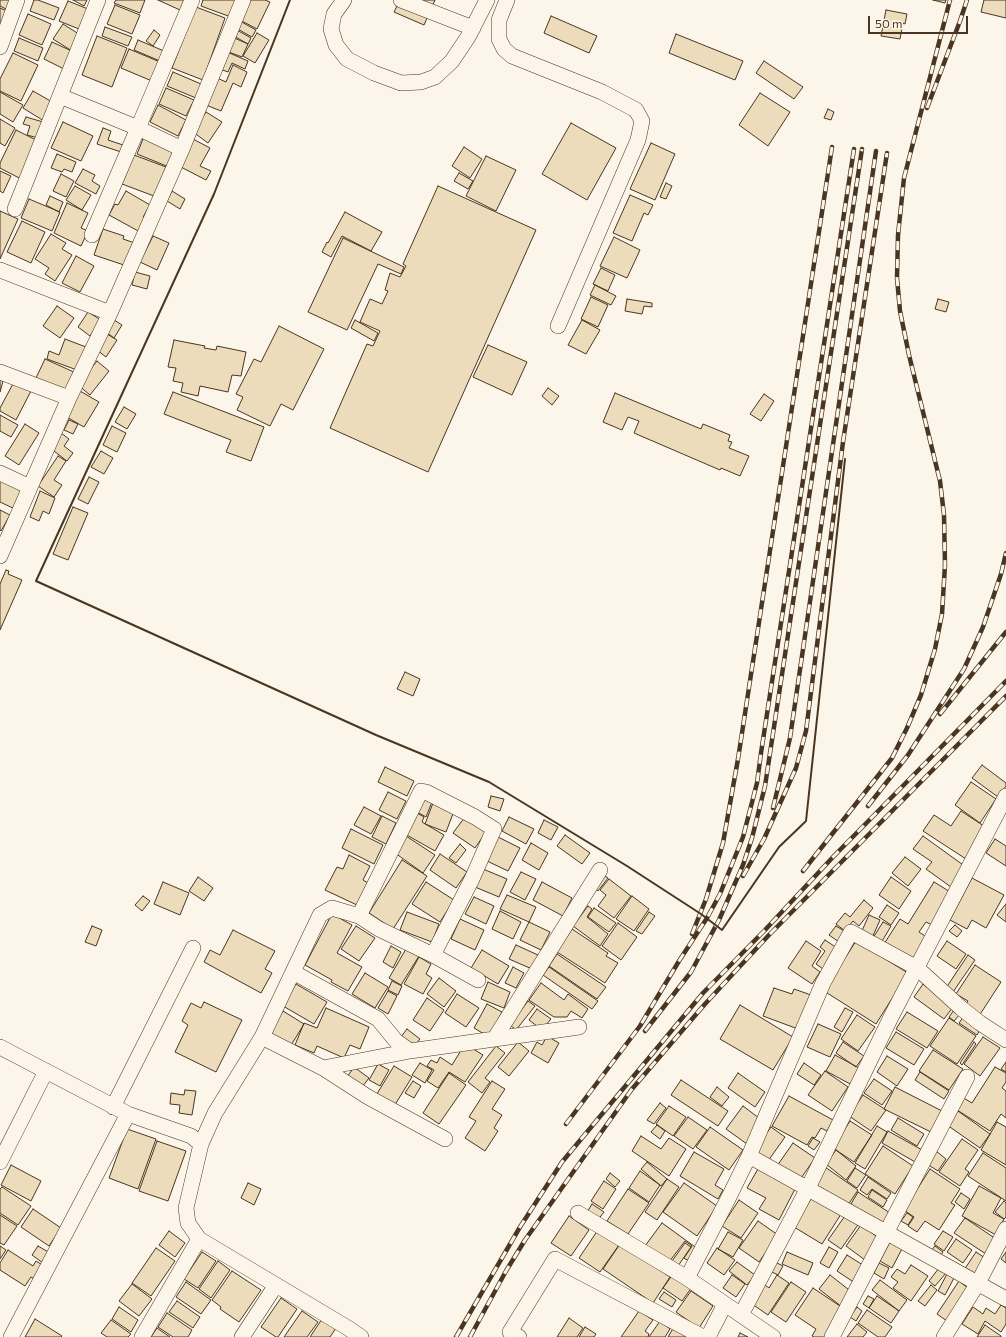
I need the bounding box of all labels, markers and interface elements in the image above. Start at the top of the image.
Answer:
scale bar [870,8,970,34]
text: 50 m [875,16,903,30]

